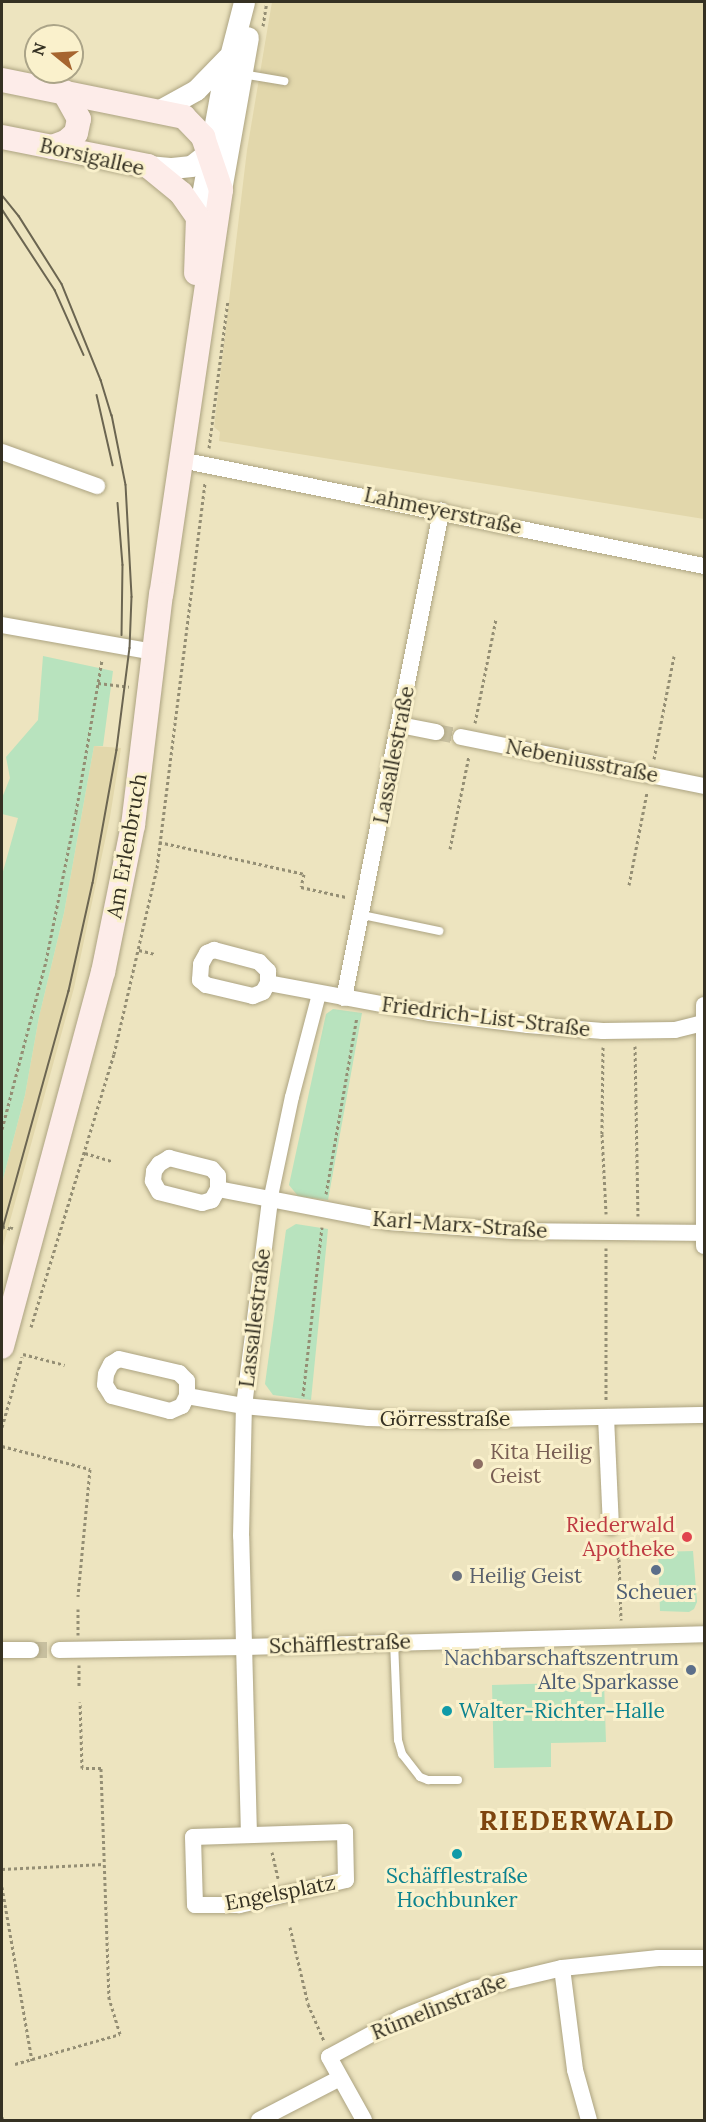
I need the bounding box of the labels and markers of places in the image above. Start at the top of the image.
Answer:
place label: Kita Heilig Geist [490,1439,591,1489]
marker: Kita Heilig Geist [471,1457,485,1471]
place label: Riederwald Apotheke [566,1512,675,1562]
marker: Riederwald Apotheke [680,1530,694,1544]
place label: Heilig Geist [469,1563,582,1589]
marker: Scheuer [649,1563,663,1577]
marker: Heilig Geist [450,1569,464,1583]
place label: Scheuer [616,1579,696,1605]
place label: Nachbarschaftszentrum Alte Sparkasse [444,1645,679,1695]
marker: Nachbarschaftszentrum Alte Sparkasse [684,1663,698,1677]
place label: Walter-Richter-Halle [459,1698,665,1724]
marker: Walter-Richter-Halle [440,1704,454,1718]
marker: Schäfflestraße Hochbunker [450,1847,464,1861]
place label: Schäfflestraße Hochbunker [386,1863,528,1913]

